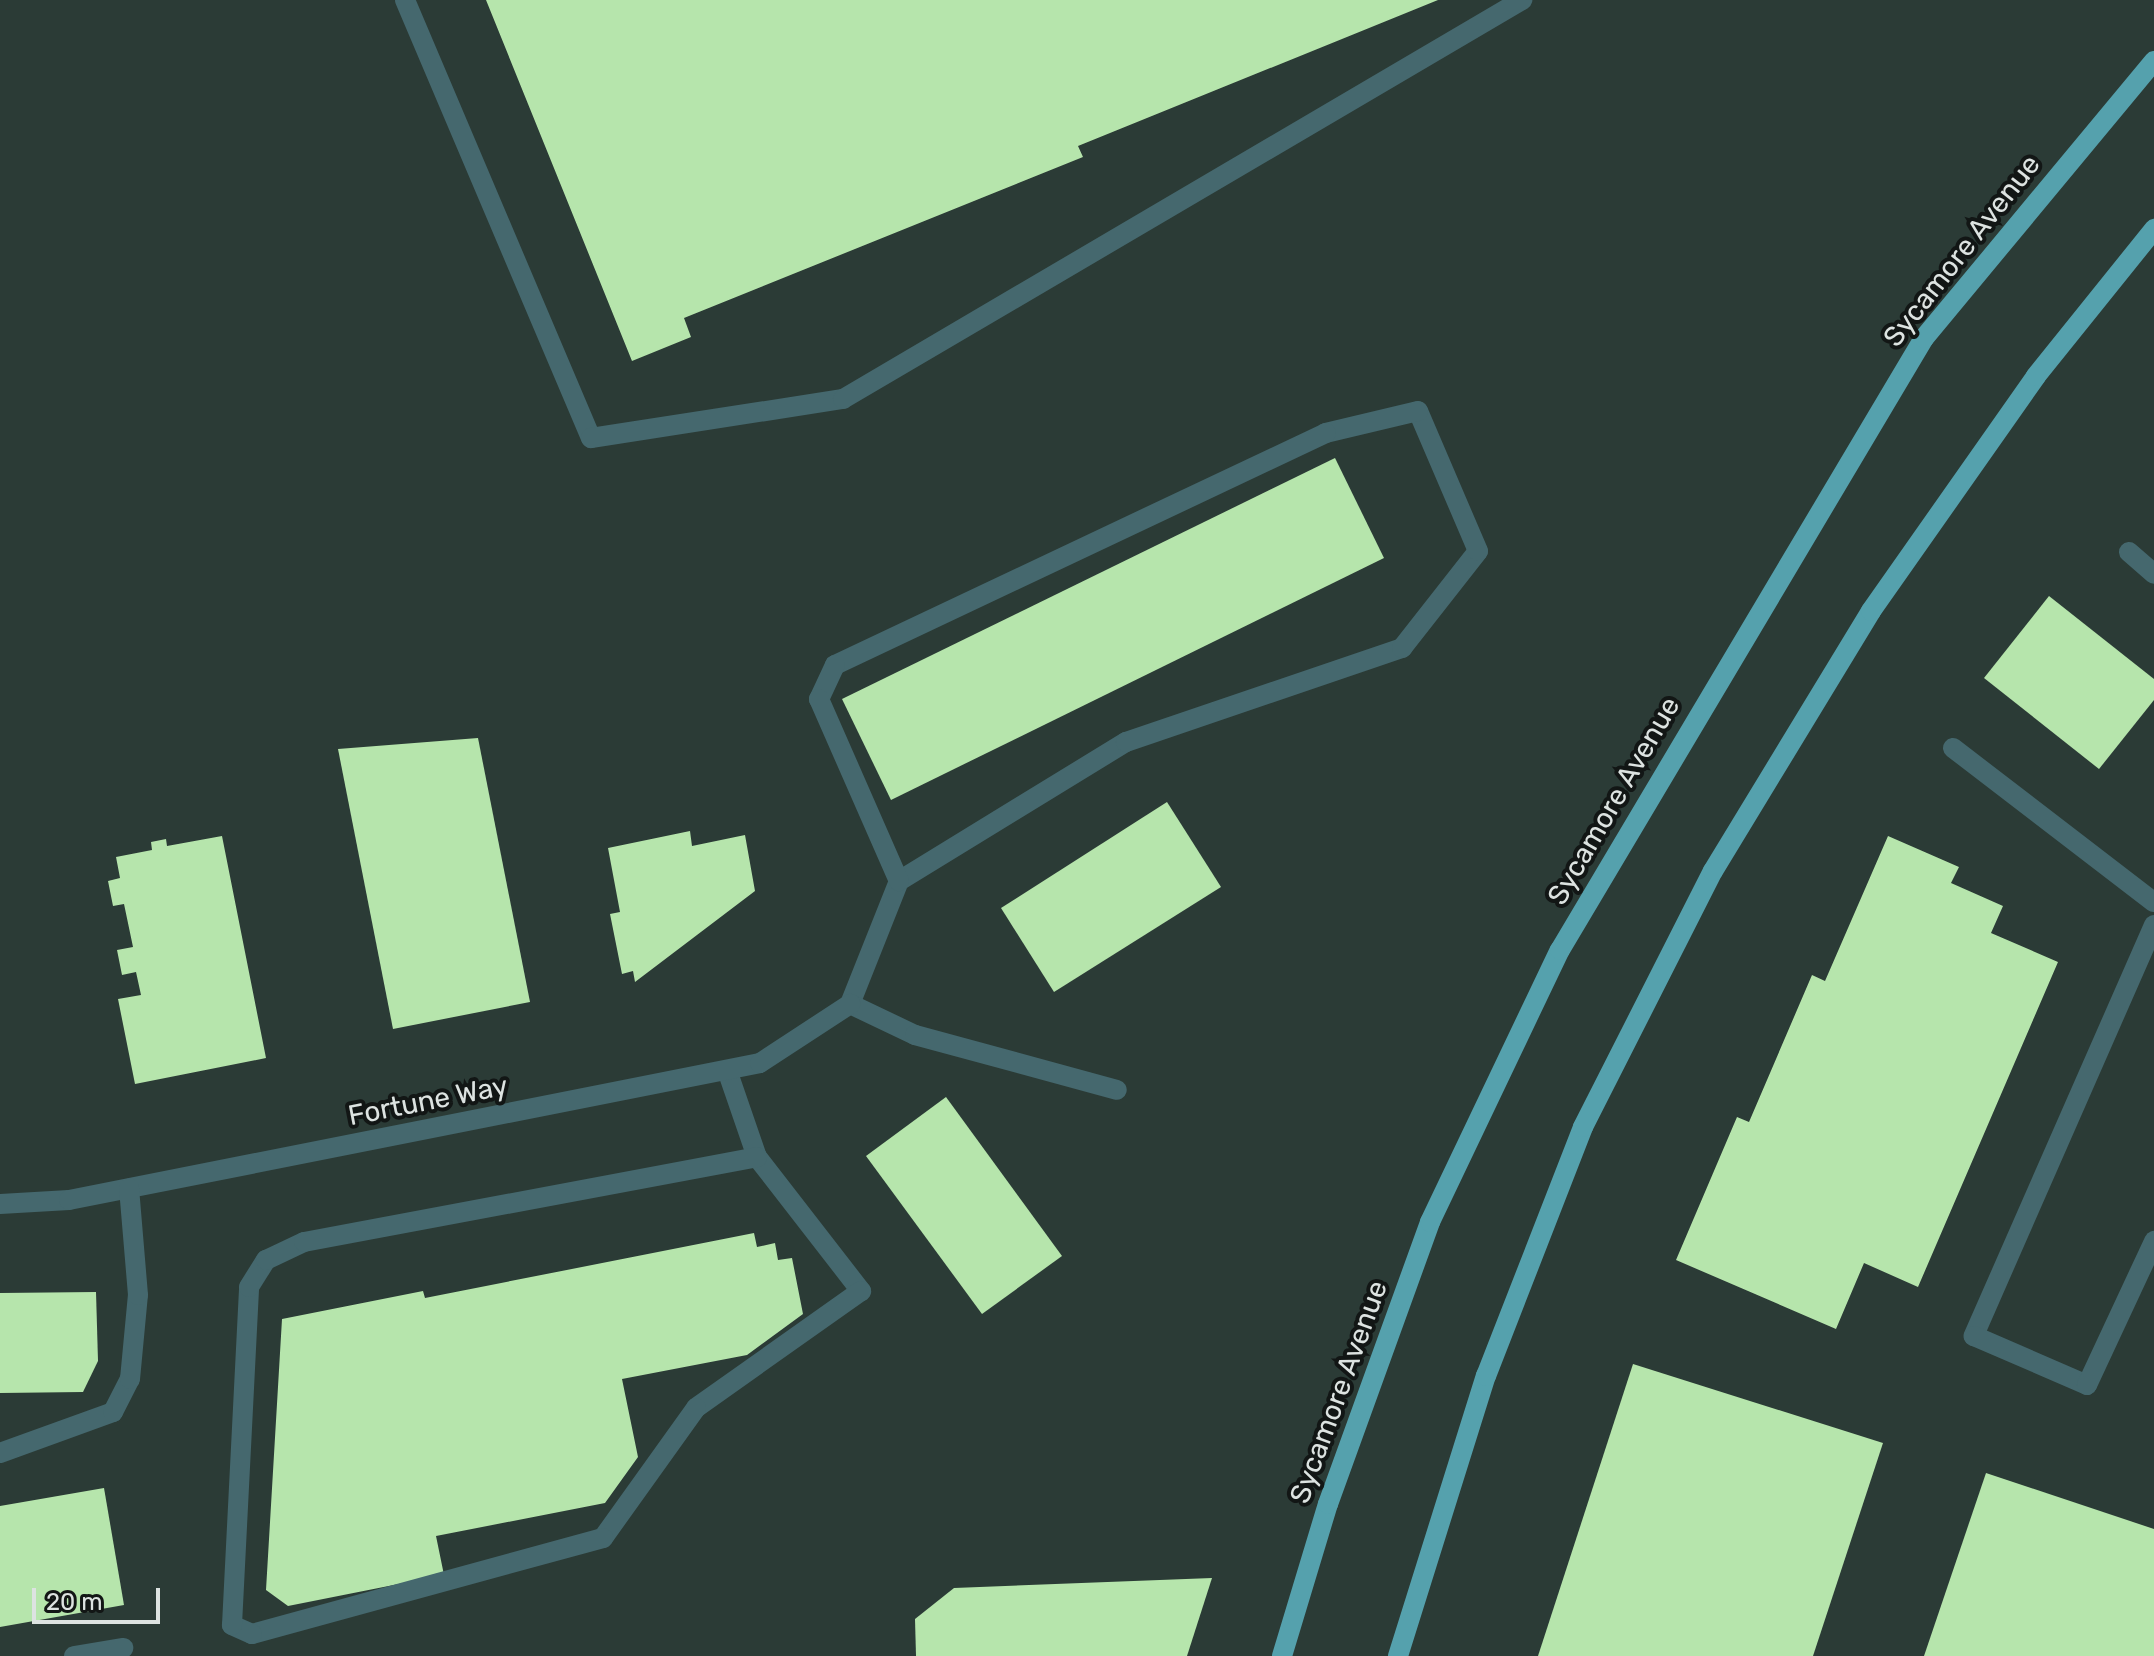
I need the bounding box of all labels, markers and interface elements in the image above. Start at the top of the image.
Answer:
street label: Sycamore Avenue [1876,148,2048,354]
street label: Sycamore Avenue [1541,691,1687,911]
street label: Fortune Way [345,1069,511,1133]
street label: Sycamore Avenue [1283,1276,1395,1508]
scale bar [36,1572,164,1622]
text: 20 m [46,1588,103,1616]

